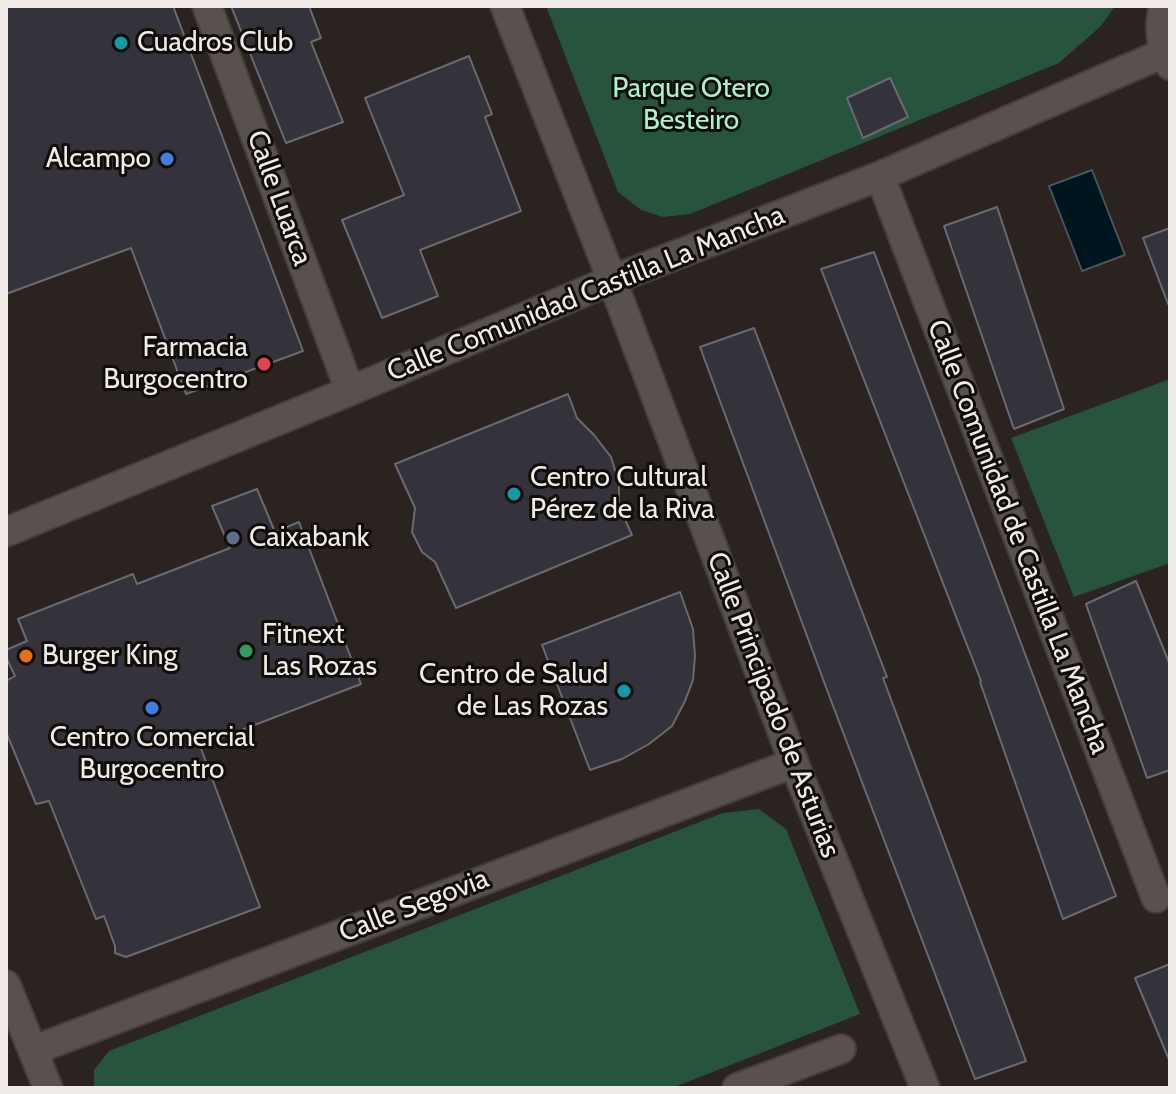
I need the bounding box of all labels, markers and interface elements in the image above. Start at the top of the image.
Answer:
place label: Cuadros Club [137,26,293,60]
marker: Cuadros Club [112,34,130,52]
park label: Parque Otero Besteiro [612,72,770,138]
street label: Calle Luarca [239,126,319,270]
place label: Alcampo [46,142,151,176]
marker: Alcampo [158,150,176,168]
street label: Calle Comunidad Castilla La Mancha [382,199,790,389]
street label: Calle Comunidad de Castilla La Mancha [920,315,1116,759]
place label: Farmacia Burgocentro [103,331,248,397]
marker: Farmacia Burgocentro [255,355,273,373]
place label: Centro Cultural Pérez de la Riva [530,461,714,527]
marker: Centro Cultural Pérez de la Riva [505,485,523,503]
place label: Caixabank [249,521,369,555]
marker: Caixabank [224,529,242,547]
street label: Calle Principado de Asturias [699,548,847,862]
place label: Fitnext Las Rozas [262,618,377,684]
place label: Burger King [42,639,177,673]
marker: Fitnext Las Rozas [237,642,255,660]
marker: Burger King [17,647,35,665]
place label: Centro de Salud de Las Rozas [419,658,608,724]
marker: Centro de Salud de Las Rozas [615,682,633,700]
marker: Centro Comercial Burgocentro [143,699,161,717]
place label: Centro Comercial Burgocentro [50,721,254,787]
street label: Calle Segovia [335,862,493,950]

